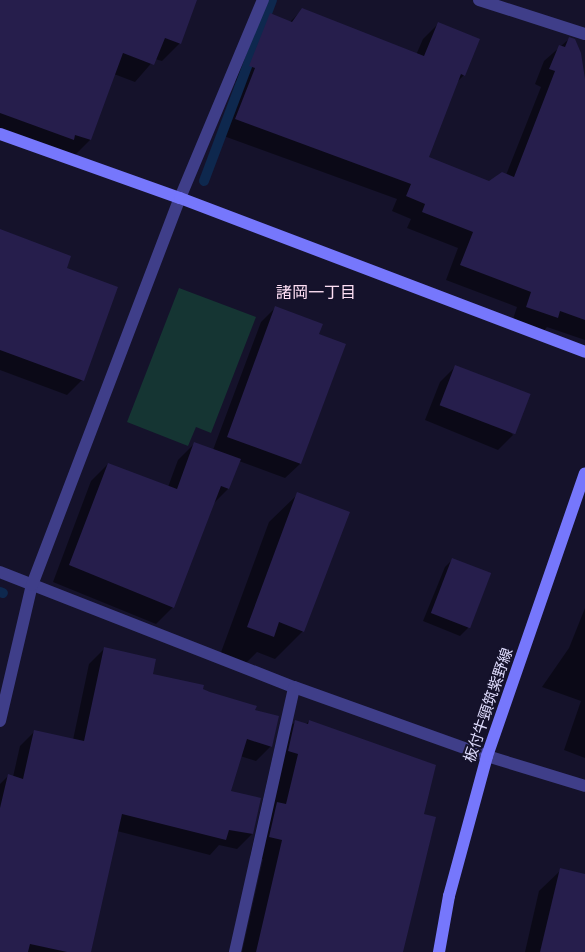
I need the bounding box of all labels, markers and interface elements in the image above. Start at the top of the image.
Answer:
district label: 諸岡一丁目 [276,283,356,303]
street label: 板付牛頸筑紫野線 [460,645,516,765]

